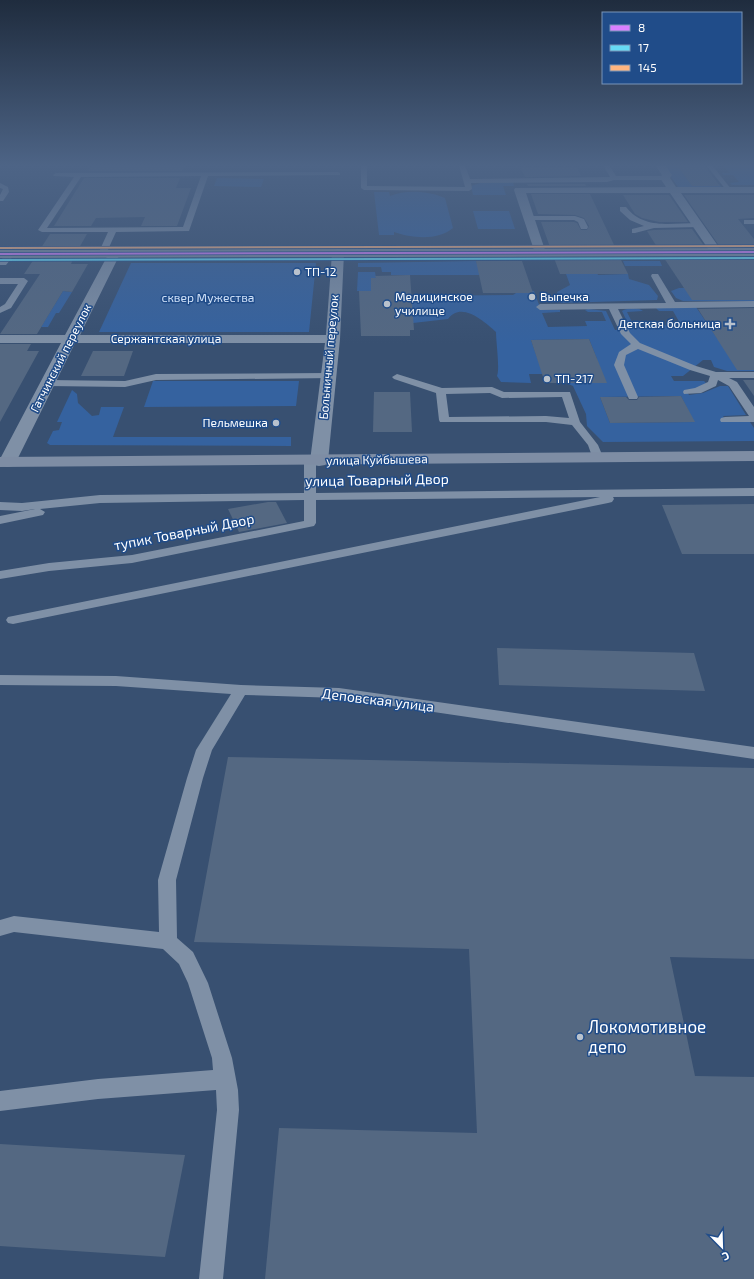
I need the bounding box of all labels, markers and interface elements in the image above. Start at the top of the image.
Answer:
legend [602,12,742,84]
text: 8 [638,20,645,34]
text: 17 [638,40,649,54]
text: 145 [638,60,657,74]
place label: ТП-12 [305,264,337,278]
marker: ТП-12 [292,267,302,277]
place label: Медицинское училище [395,289,473,318]
place label: Выпечка [540,289,589,303]
park label: сквер Мужества [162,290,255,305]
marker: Выпечка [527,292,537,302]
street label: Больничный переулок [316,293,341,420]
marker: Медицинское училище [382,299,392,309]
street label: Гатчинский переулок [27,301,95,414]
place label: Детская больница [618,316,721,330]
marker: Детская больница [724,318,736,330]
street label: Сержантская улица [111,331,221,346]
place label: ТП-217 [555,371,593,385]
marker: ТП-217 [542,374,552,384]
place label: Пельмешка [202,415,268,429]
marker: Пельмешка [271,418,281,428]
street label: улица Куйбышева [326,451,428,468]
street label: улица Товарный Двор [305,470,449,489]
street label: тупик Товарный Двор [112,510,256,553]
street label: Деповская улица [321,684,435,715]
place label: Локомотивное депо [588,1016,706,1056]
marker: Локомотивное депо [575,1032,585,1042]
north arrow [702,1227,742,1267]
text: С [720,1249,732,1264]

